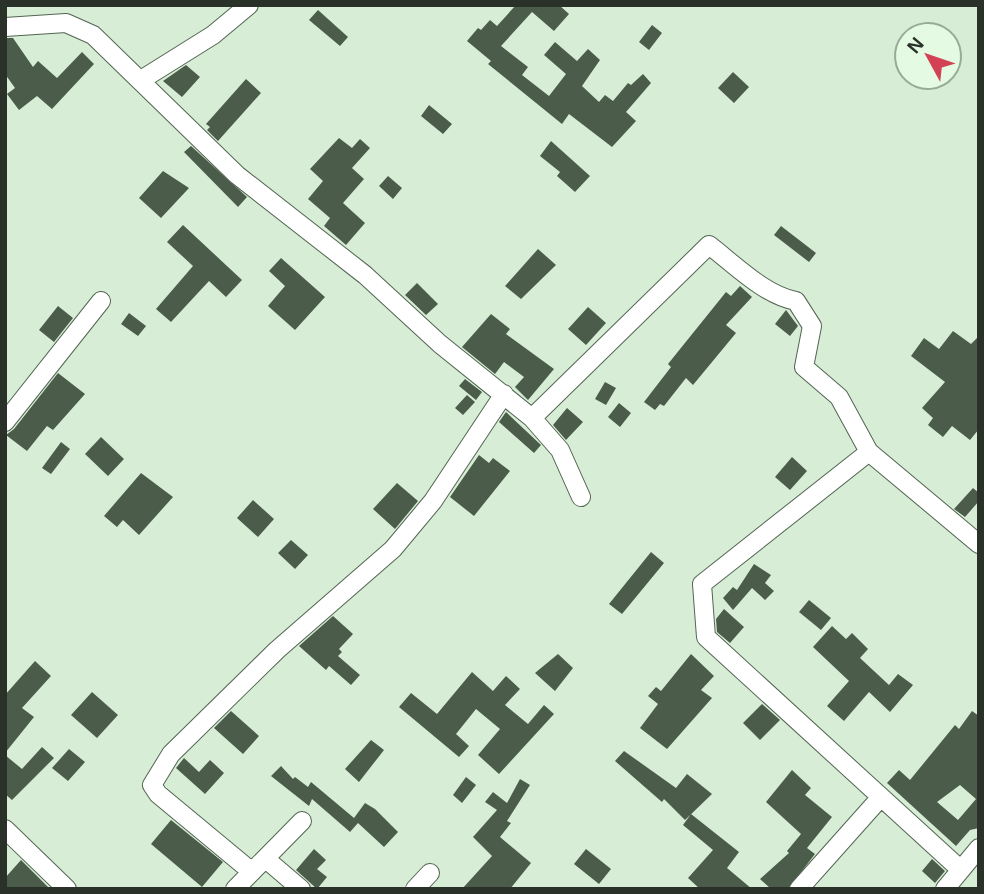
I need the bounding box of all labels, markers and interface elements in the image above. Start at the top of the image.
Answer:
north arrow [893,21,963,91]
text: N [903,33,928,57]

